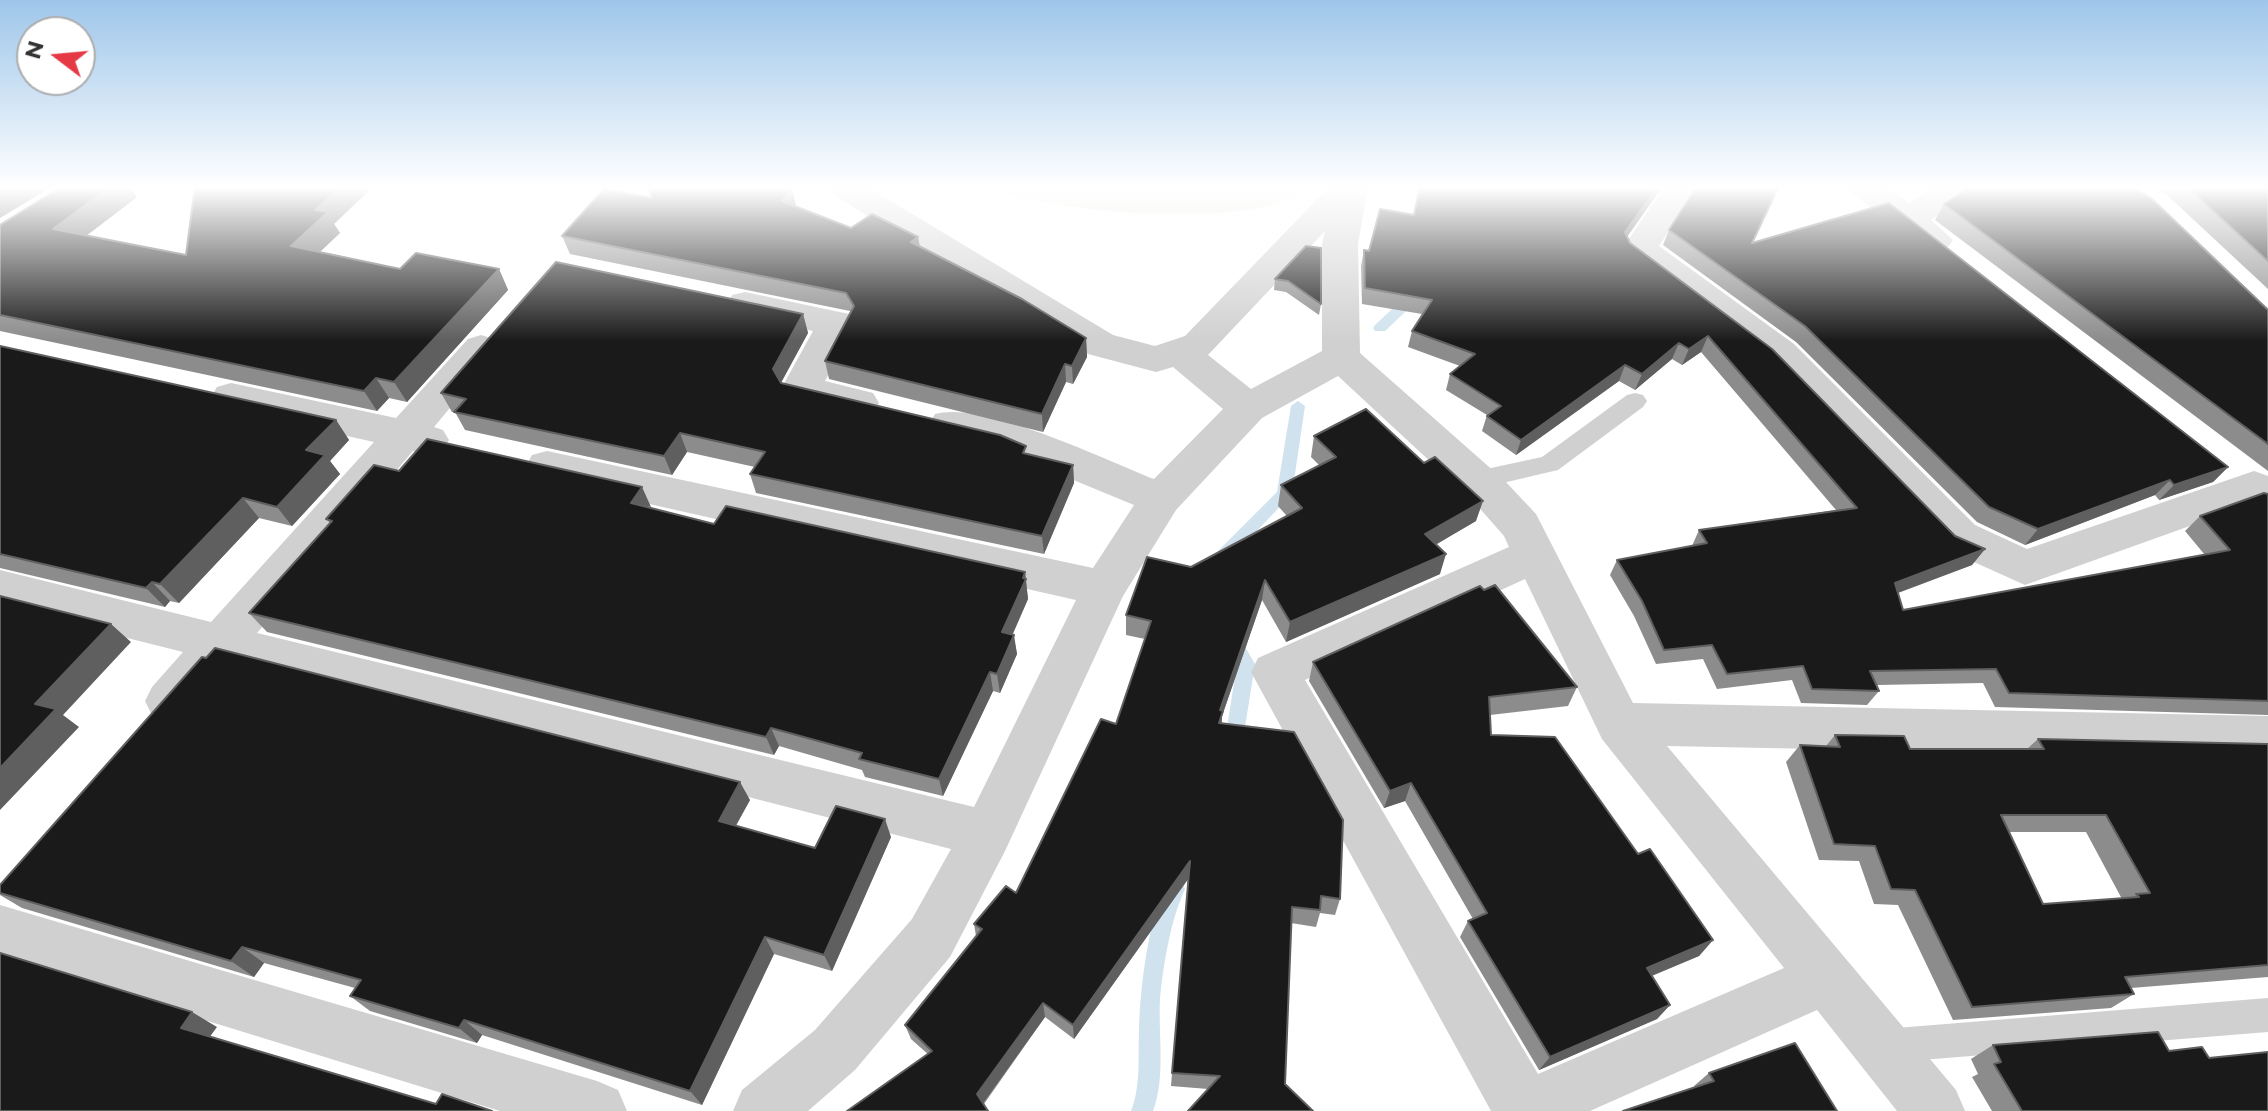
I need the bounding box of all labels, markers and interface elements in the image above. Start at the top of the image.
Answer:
north arrow [16,16,96,96]
text: N [19,38,50,62]

